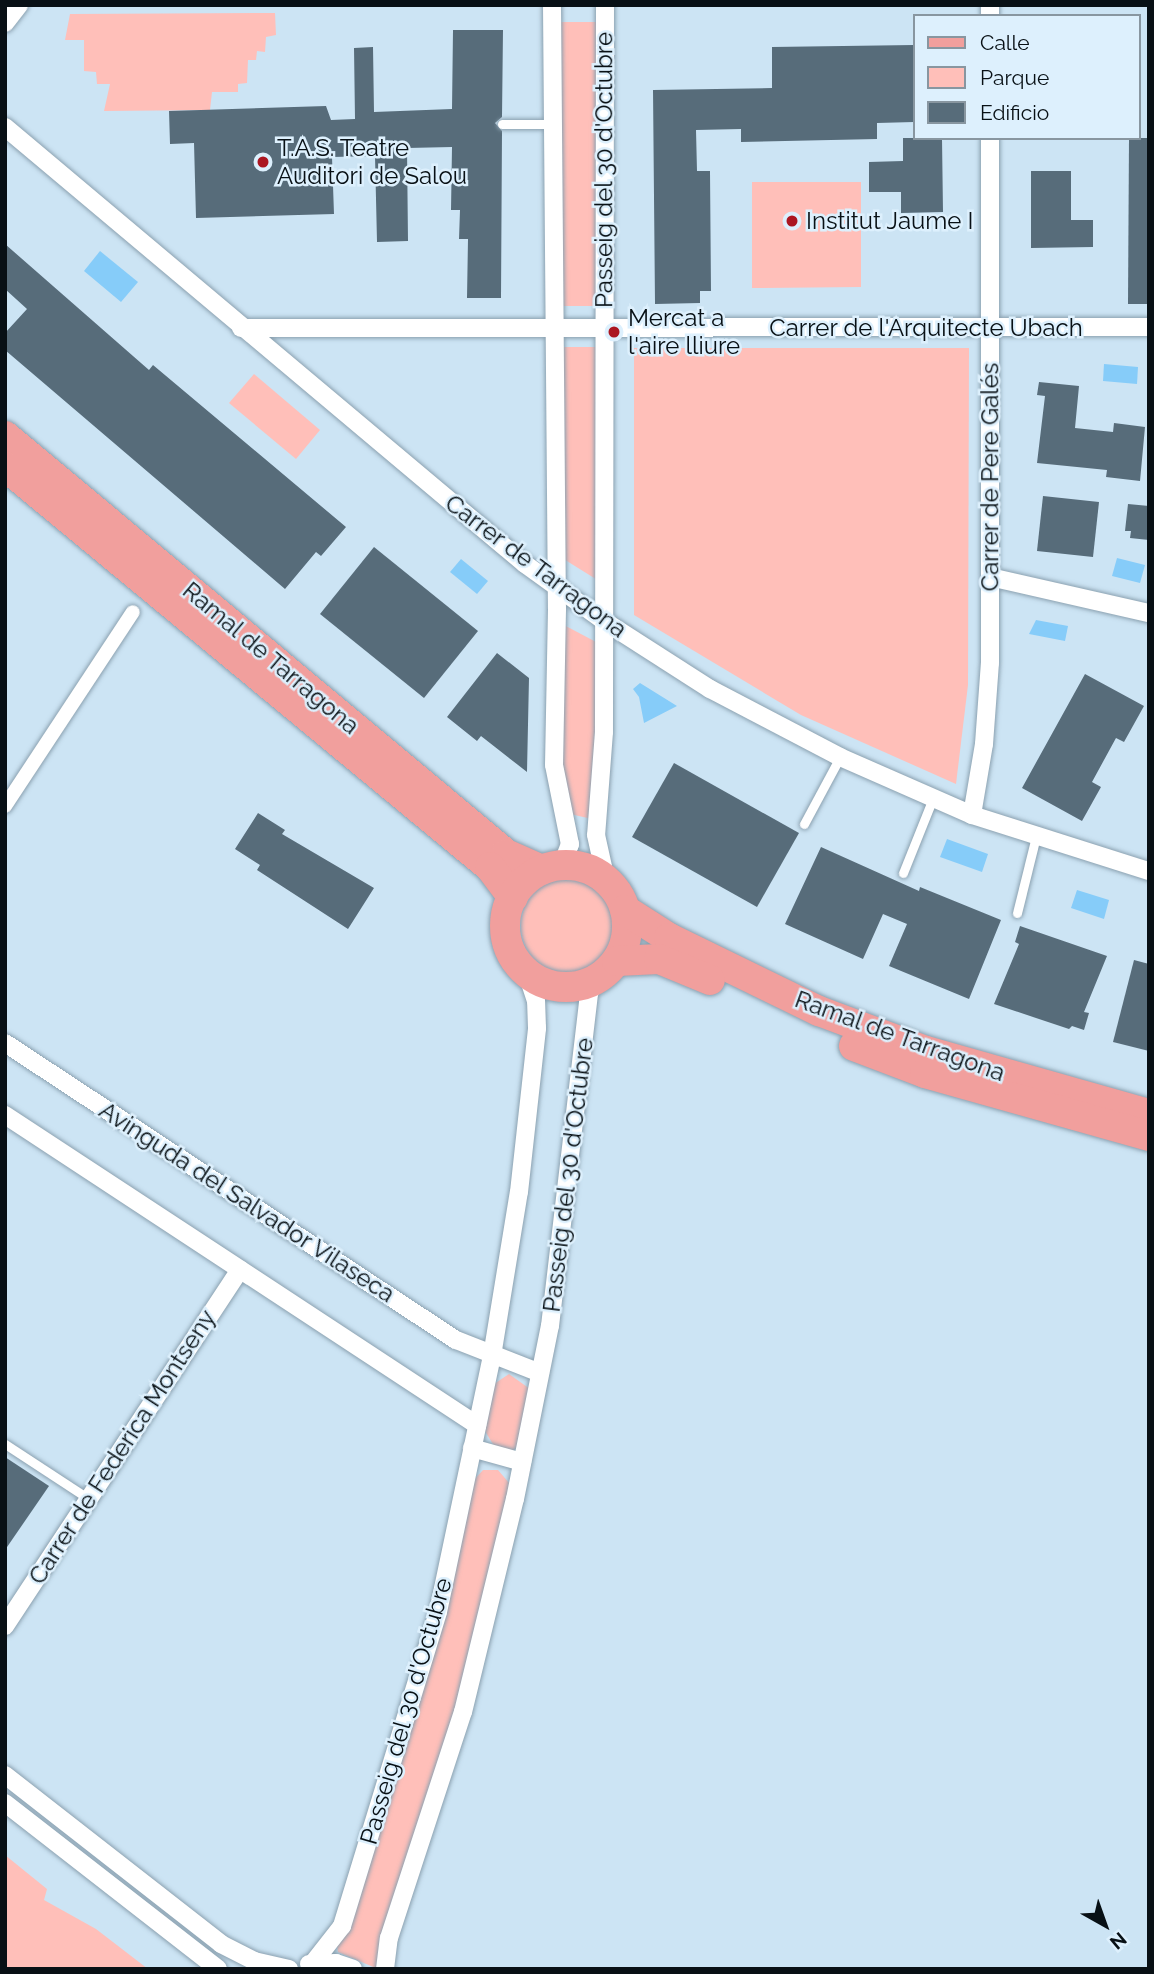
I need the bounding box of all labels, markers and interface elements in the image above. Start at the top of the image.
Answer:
legend [912,14,1140,140]
text: Calle [980,30,1030,55]
street label: Passeig del 30 d'Octubre [590,32,618,308]
text: Parque [980,65,1049,90]
text: Edificio [980,100,1049,125]
place label: T.A.S. Teatre Auditori de Salou [277,134,467,190]
marker: T.A.S. Teatre Auditori de Salou [255,154,271,170]
place label: Institut Jaume I [806,207,974,235]
marker: Institut Jaume I [784,213,800,229]
place label: Mercat a l'aire lliure [628,304,740,360]
street label: Carrer de l'Arquitecte Ubach [769,314,1083,342]
marker: Mercat a l'aire lliure [606,324,622,340]
street label: Carrer de Pere Galés [976,362,1004,592]
street label: Carrer de Tarragona [439,488,633,644]
street label: Ramal de Tarragona [176,575,366,741]
street label: Ramal de Tarragona [790,984,1010,1088]
street label: Passeig del 30 d'Octubre [537,1036,599,1314]
street label: Avinguda del Salvador Vilaseca [93,1095,401,1309]
street label: Carrer de Federica Montseny [22,1304,222,1590]
street label: Passeig del 30 d'Octubre [354,1574,458,1848]
north arrow [1070,1890,1140,1960]
text: N [1106,1928,1131,1954]

